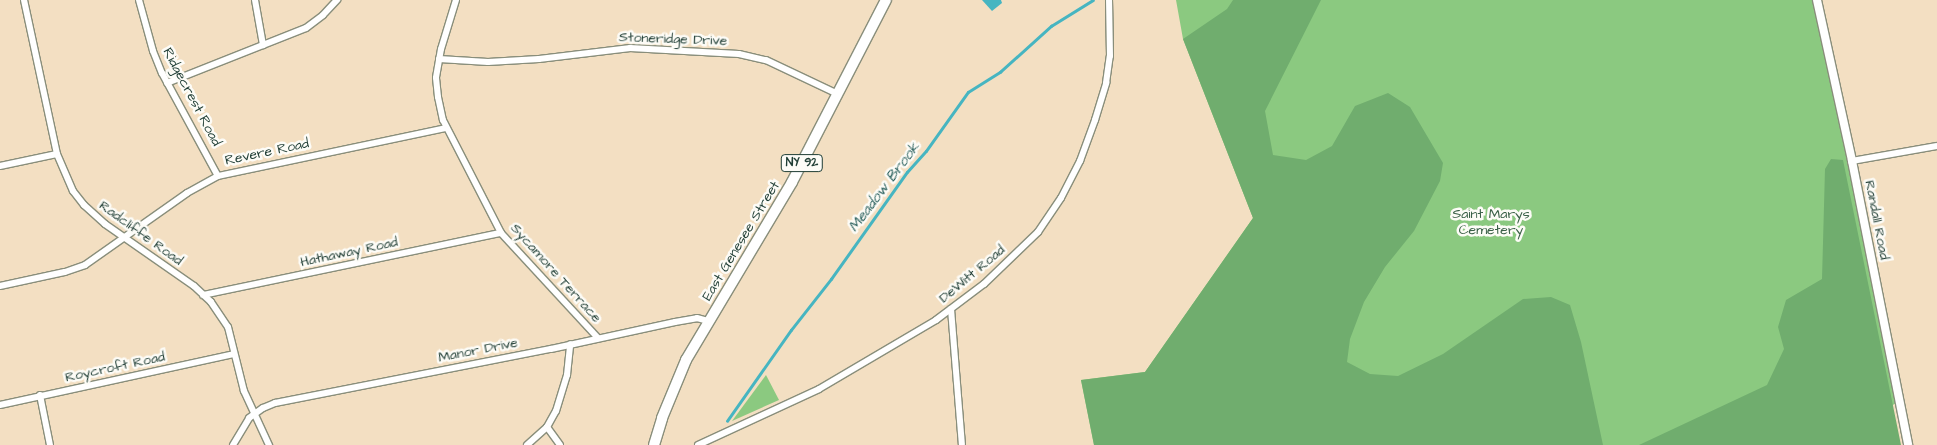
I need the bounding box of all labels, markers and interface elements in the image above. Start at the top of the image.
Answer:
street label: Stoneridge Drive [619,29,727,49]
street label: Ridgecrest Road [159,45,225,149]
street label: Revere Road [223,135,311,169]
water label: Meadow Brook [844,139,924,235]
road number: NY 92 [781,154,823,172]
street label: East Genesee Street [699,178,783,304]
street label: Randall Road [1861,179,1893,261]
street label: Radcliffe Road [96,197,186,269]
park label: Saint Marys Cemetery [1452,206,1530,238]
street label: Sycamore Terrace [507,220,605,326]
street label: Hathaway Road [299,233,399,271]
street label: DeWitt Road [936,242,1008,306]
street label: Manor Drive [437,334,519,366]
street label: Roycroft Road [63,348,167,386]

